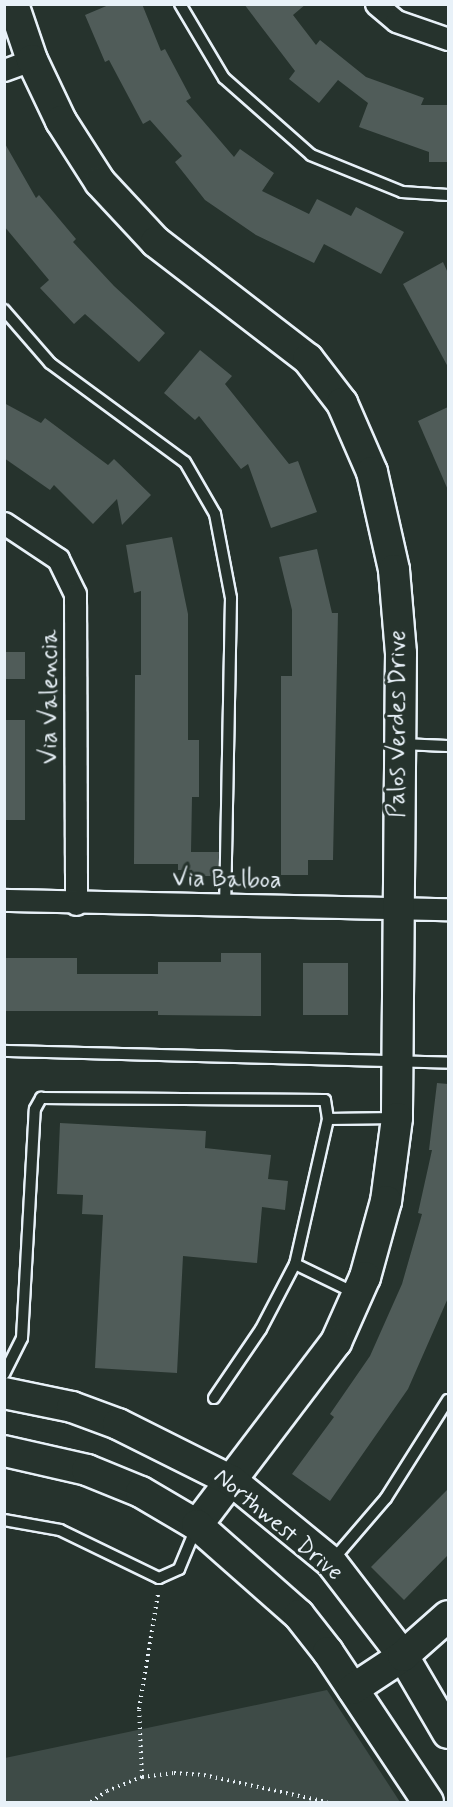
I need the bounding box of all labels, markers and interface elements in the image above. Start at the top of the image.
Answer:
street label: Palos Verdes Drive [384,631,412,817]
street label: Via Valencia [36,632,64,762]
street label: Via Balboa [172,865,282,895]
street label: Northwest Drive [207,1463,349,1587]

